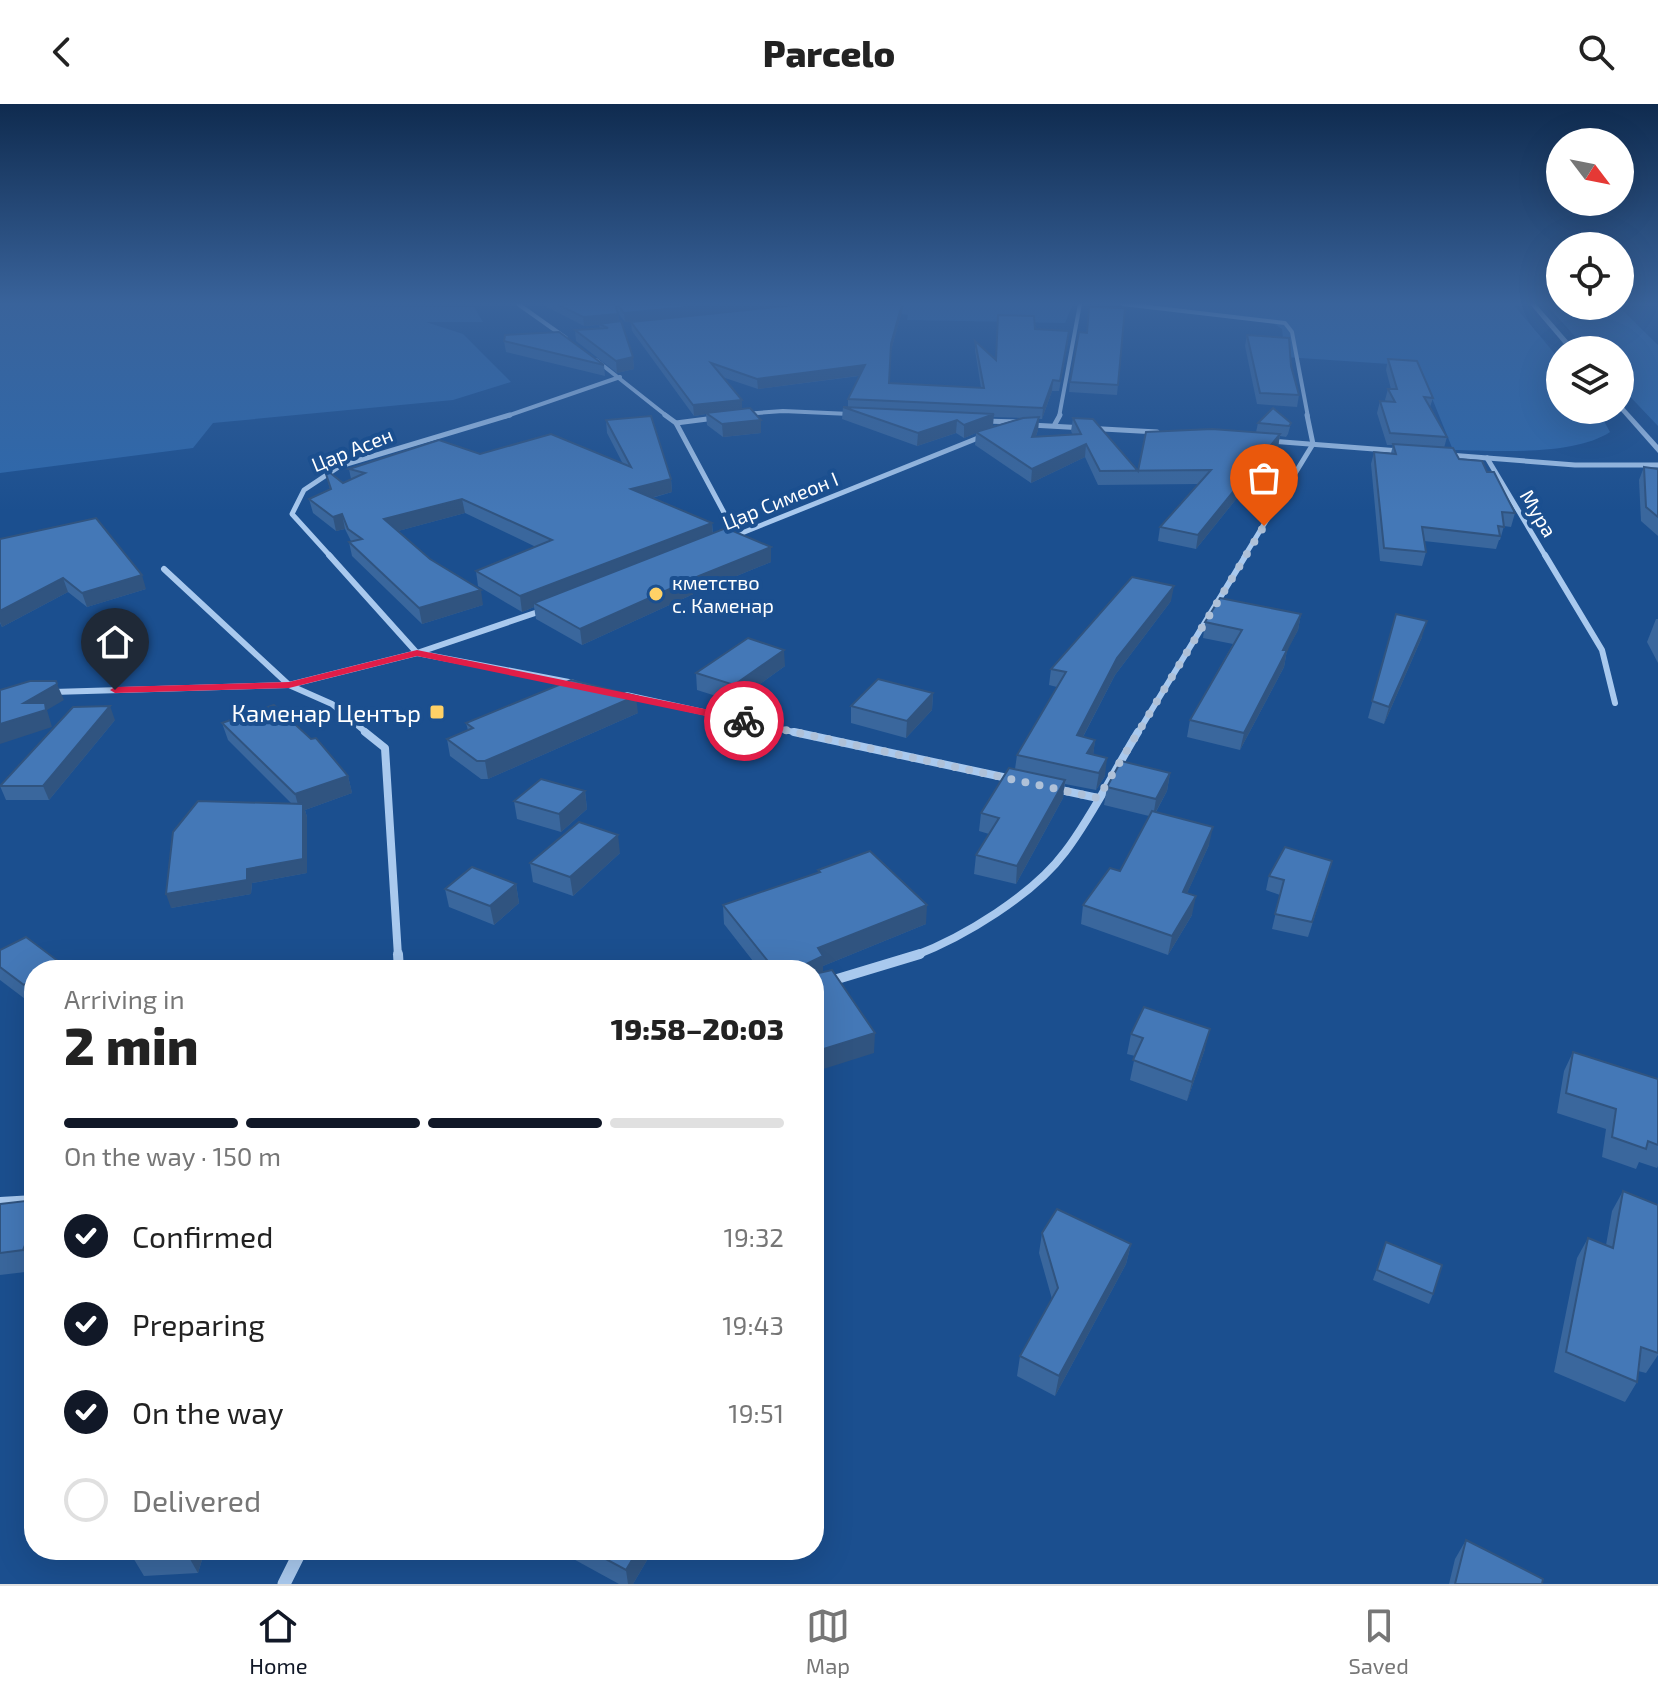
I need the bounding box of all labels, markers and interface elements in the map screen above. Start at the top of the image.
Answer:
icon: back [40,30,84,74]
icon: search [1574,30,1618,74]
text: Parcelo [763,31,895,74]
north arrow [1546,128,1634,216]
map controls [1546,128,1634,424]
button: locate [1546,232,1634,320]
button: layers [1546,336,1634,424]
street label: Цар Асен [308,422,396,476]
pin [1230,444,1298,526]
icon: bag [1242,456,1286,500]
street label: Цар Симеон I [719,466,841,534]
street label: Мура [1515,485,1562,542]
place label: кметство с. Каменар [672,570,774,617]
marker: кметство с. Каменар [647,585,665,603]
pin [81,608,149,690]
icon: home [93,620,137,664]
courier [704,681,784,761]
place label: Каменар Център [232,698,421,727]
icon: bike [722,699,766,743]
marker: Каменар Център [428,703,446,721]
text: Arriving in [64,983,185,1014]
text: 19:58–20:03 [611,1010,784,1046]
text: 2 min [64,1013,199,1075]
text: On the way · 150 m [64,1140,281,1171]
icon: check [64,1214,108,1258]
text: Confirmed [132,1218,273,1254]
text: 19:32 [724,1221,784,1252]
icon: check [64,1302,108,1346]
text: Preparing [132,1306,265,1342]
text: 19:43 [722,1309,784,1340]
icon: check [64,1390,108,1434]
text: On the way [132,1394,284,1430]
text: 19:51 [728,1397,784,1428]
text: Delivered [132,1482,261,1518]
tab: Home [249,1604,307,1678]
tab: Map [806,1604,850,1678]
tab: Saved [1348,1604,1409,1678]

